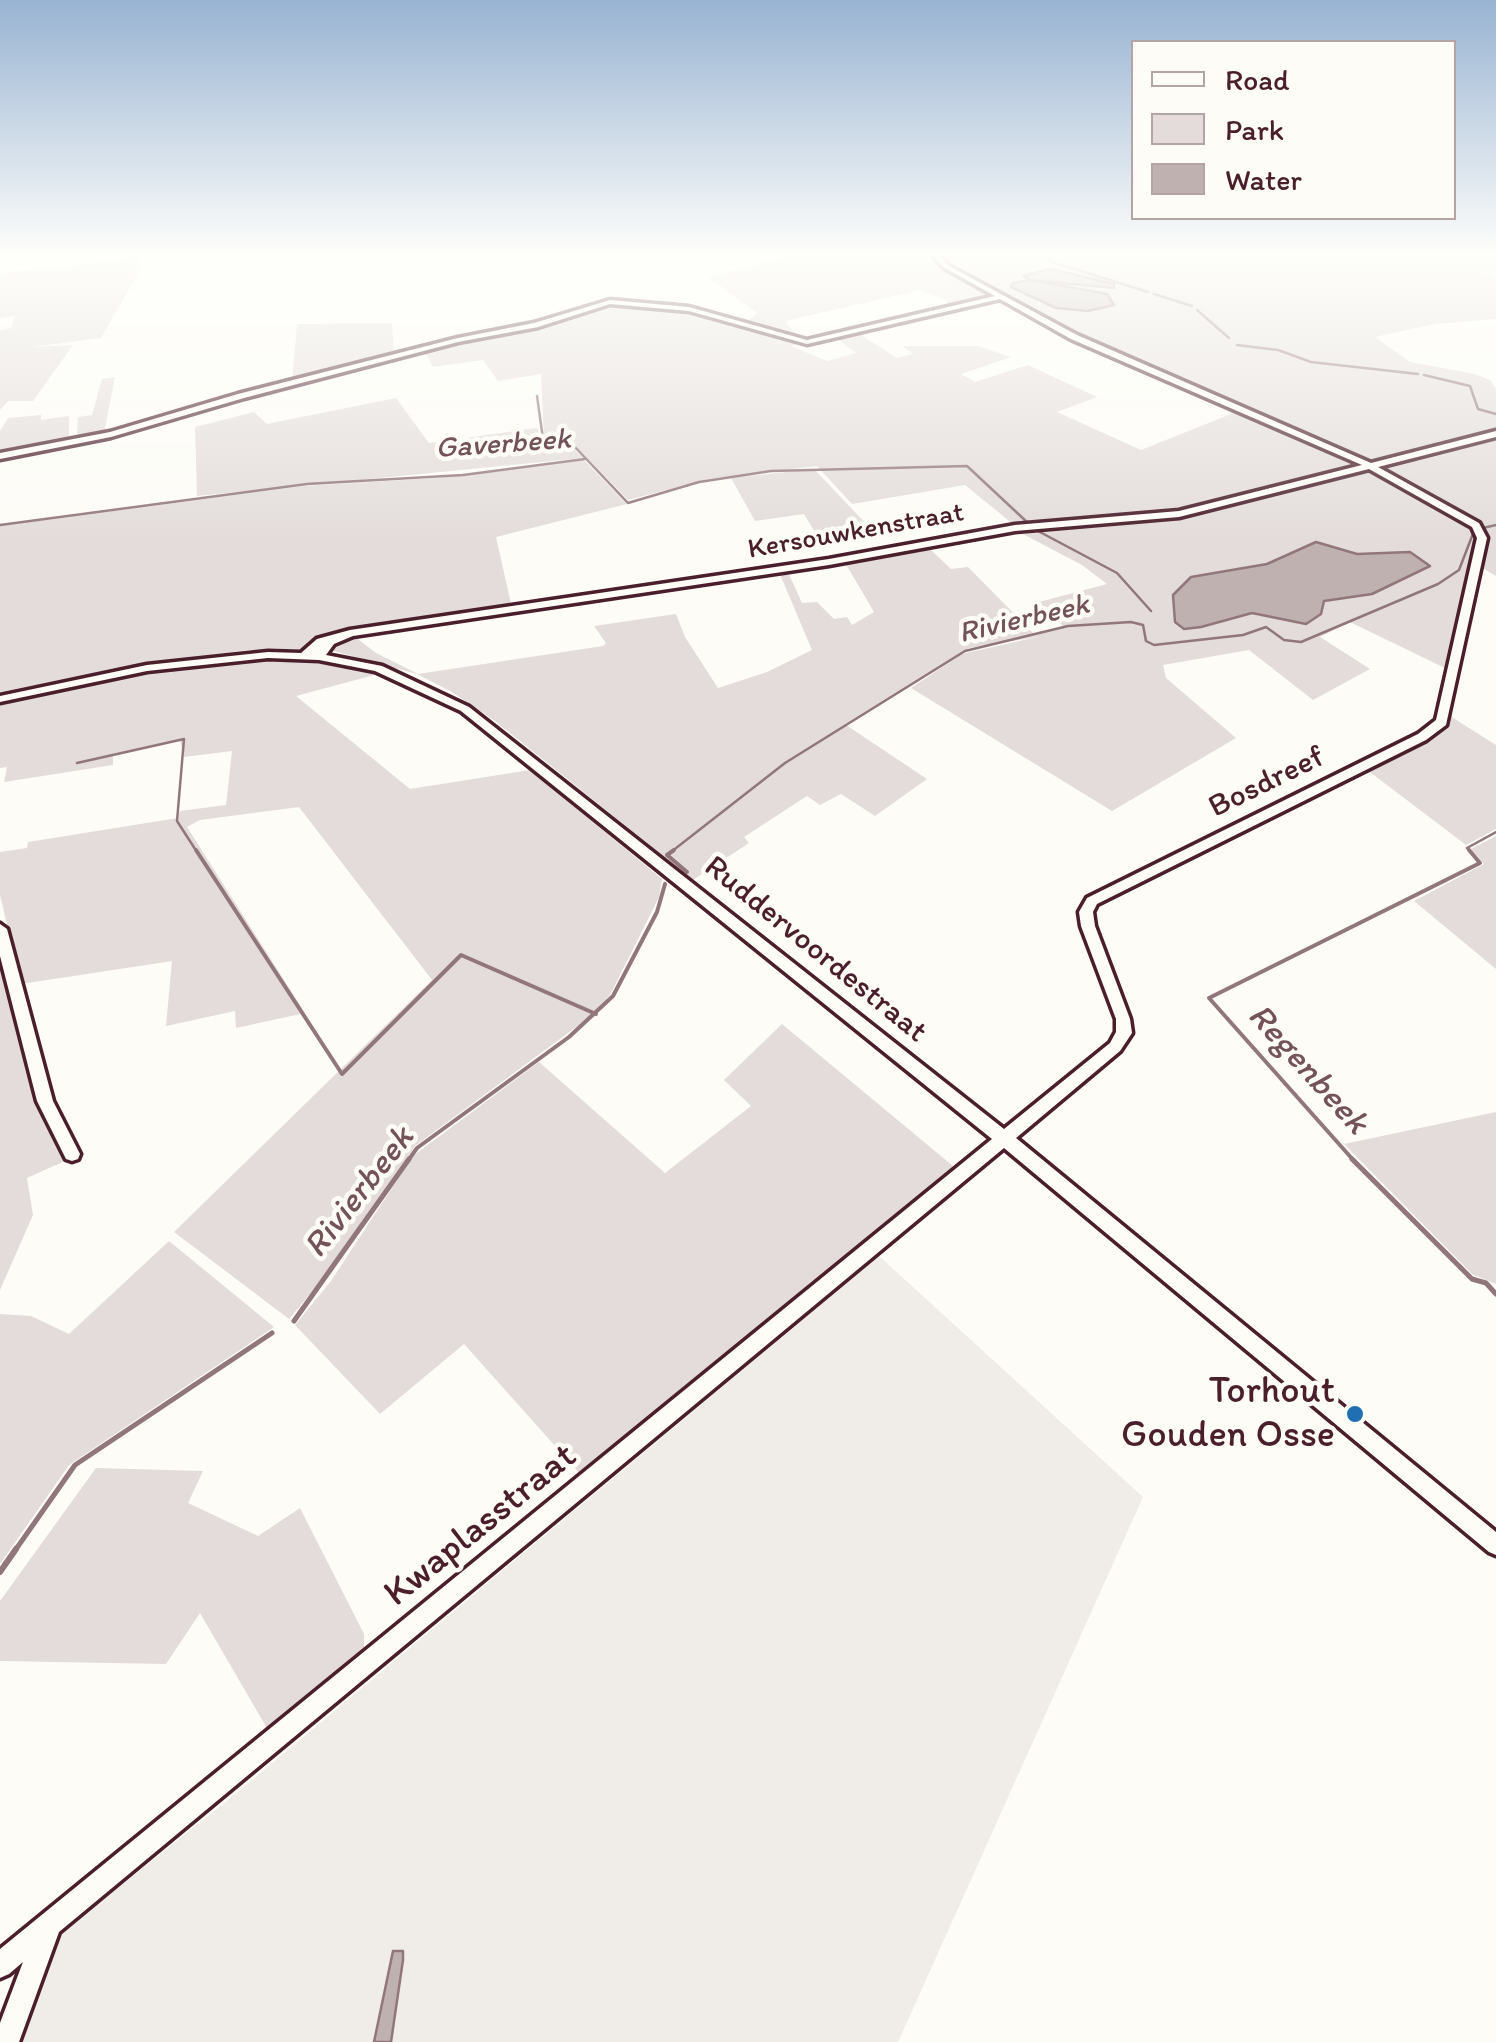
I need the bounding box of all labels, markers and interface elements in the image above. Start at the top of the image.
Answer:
legend [1131,40,1456,220]
text: Road [1225,61,1290,98]
text: Park [1225,111,1284,148]
text: Water [1225,161,1302,198]
water label: Gaverbeek [434,422,572,468]
street label: Kersouwkenstraat [745,496,967,568]
water label: Rivierbeek [955,588,1093,652]
street label: Bosdreef [1203,739,1331,827]
street label: Ruddervoordestraat [696,848,934,1052]
water label: Regenbeek [1238,996,1376,1144]
water label: Rivierbeek [296,1119,424,1267]
place label: Torhout Gouden Osse [1121,1369,1335,1458]
marker: Torhout Gouden Osse [1344,1403,1366,1425]
street label: Kwaplasstraat [376,1435,586,1617]

